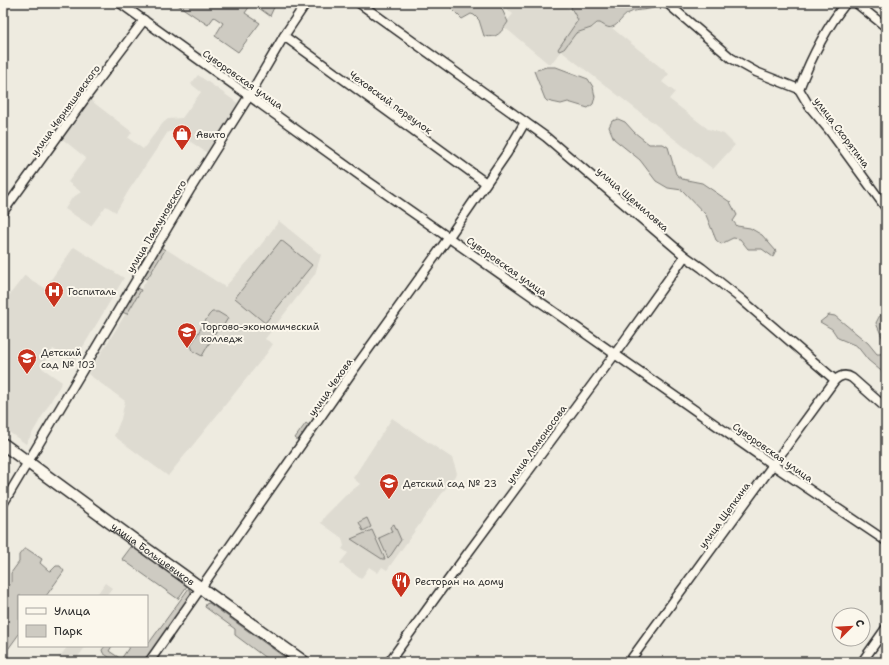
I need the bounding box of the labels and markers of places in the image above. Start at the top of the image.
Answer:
shop icon: Авито [171,123,193,151]
place label: Авито [196,128,226,141]
hospital icon: Госпиталь [43,280,65,308]
place label: Госпиталь [68,285,116,298]
place label: Торгово-экономический колледж [201,320,320,345]
school or university icon: Торгово-экономический колледж [176,321,198,349]
place label: Детский сад № 103 [41,346,95,371]
school or university icon: Детский сад № 103 [16,347,38,375]
school or university icon: Детский сад № 23 [378,472,400,500]
place label: Детский сад № 23 [403,477,497,490]
restaurant icon: Ресторан на дому [390,570,412,598]
place label: Ресторан на дому [415,575,504,588]

